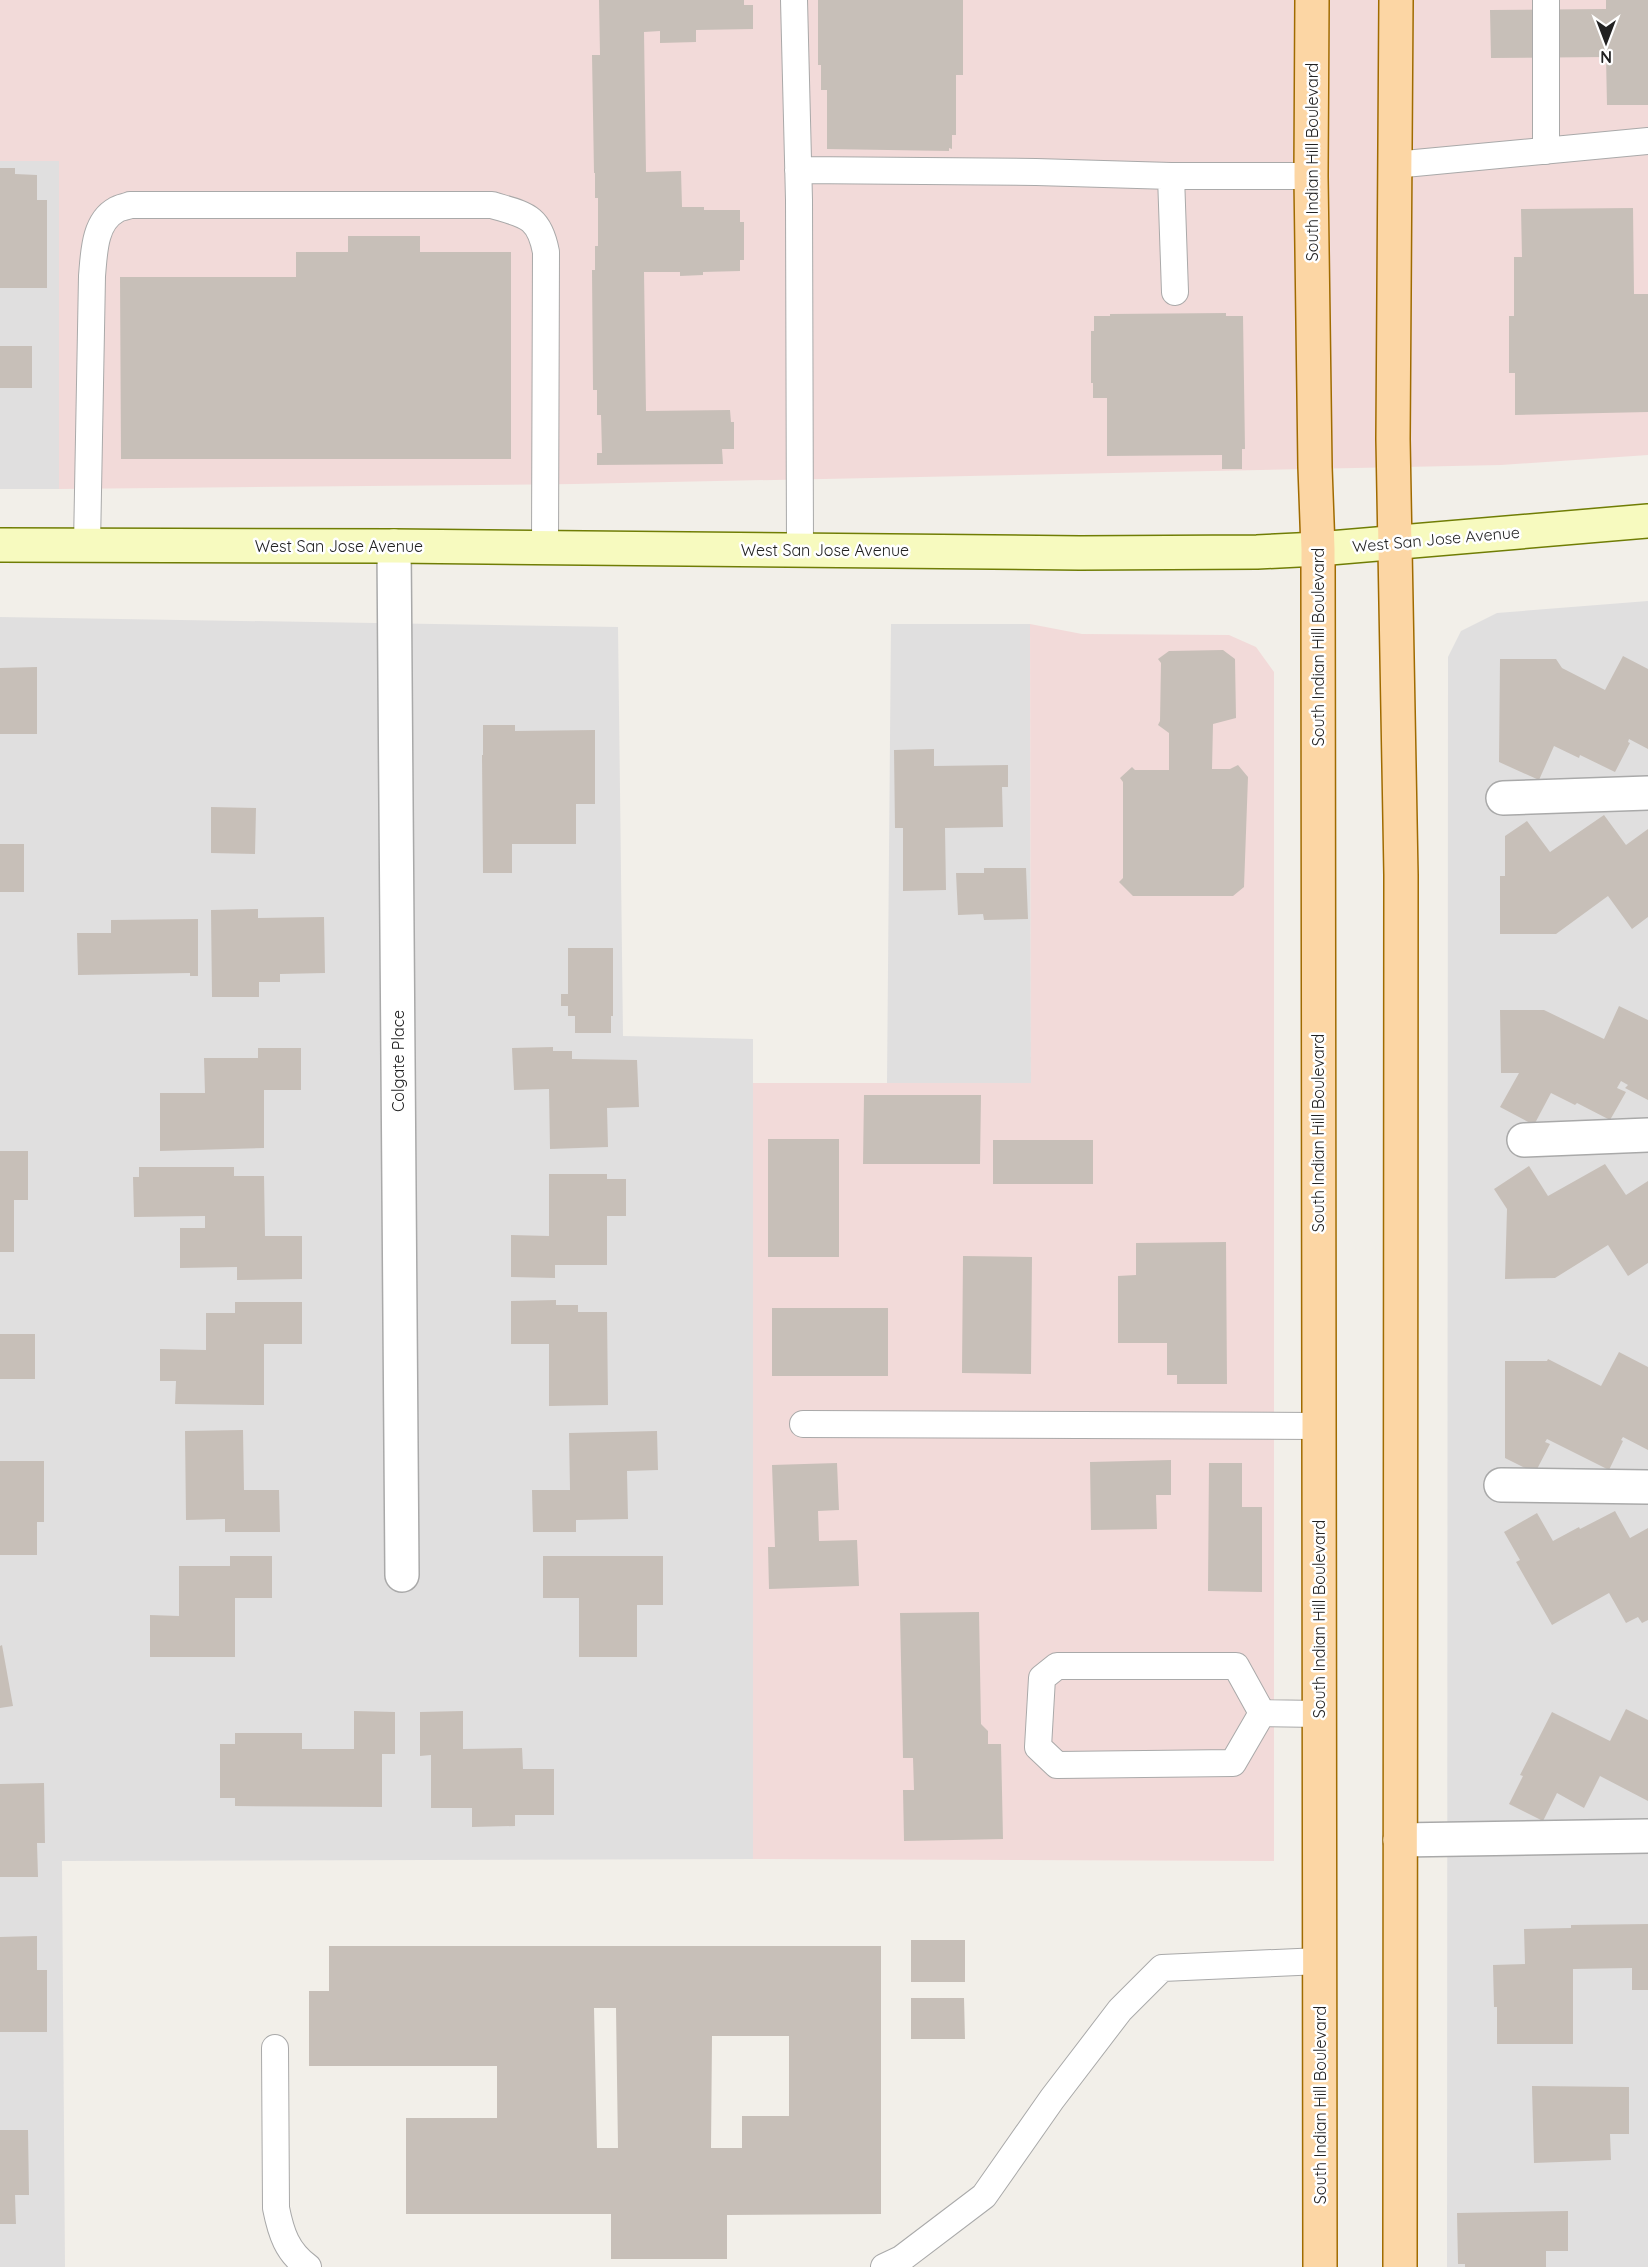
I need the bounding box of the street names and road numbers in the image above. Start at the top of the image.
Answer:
street label: South Indian Hill Boulevard [1302,63,1322,261]
street label: West San Jose Avenue [1351,522,1521,556]
street label: West San Jose Avenue [255,536,423,556]
street label: West San Jose Avenue [741,540,909,560]
street label: South Indian Hill Boulevard [1308,548,1328,746]
street label: Colgate Place [388,1010,408,1112]
street label: South Indian Hill Boulevard [1308,1034,1328,1232]
street label: South Indian Hill Boulevard [1309,1520,1329,1718]
street label: South Indian Hill Boulevard [1310,2006,1330,2204]

